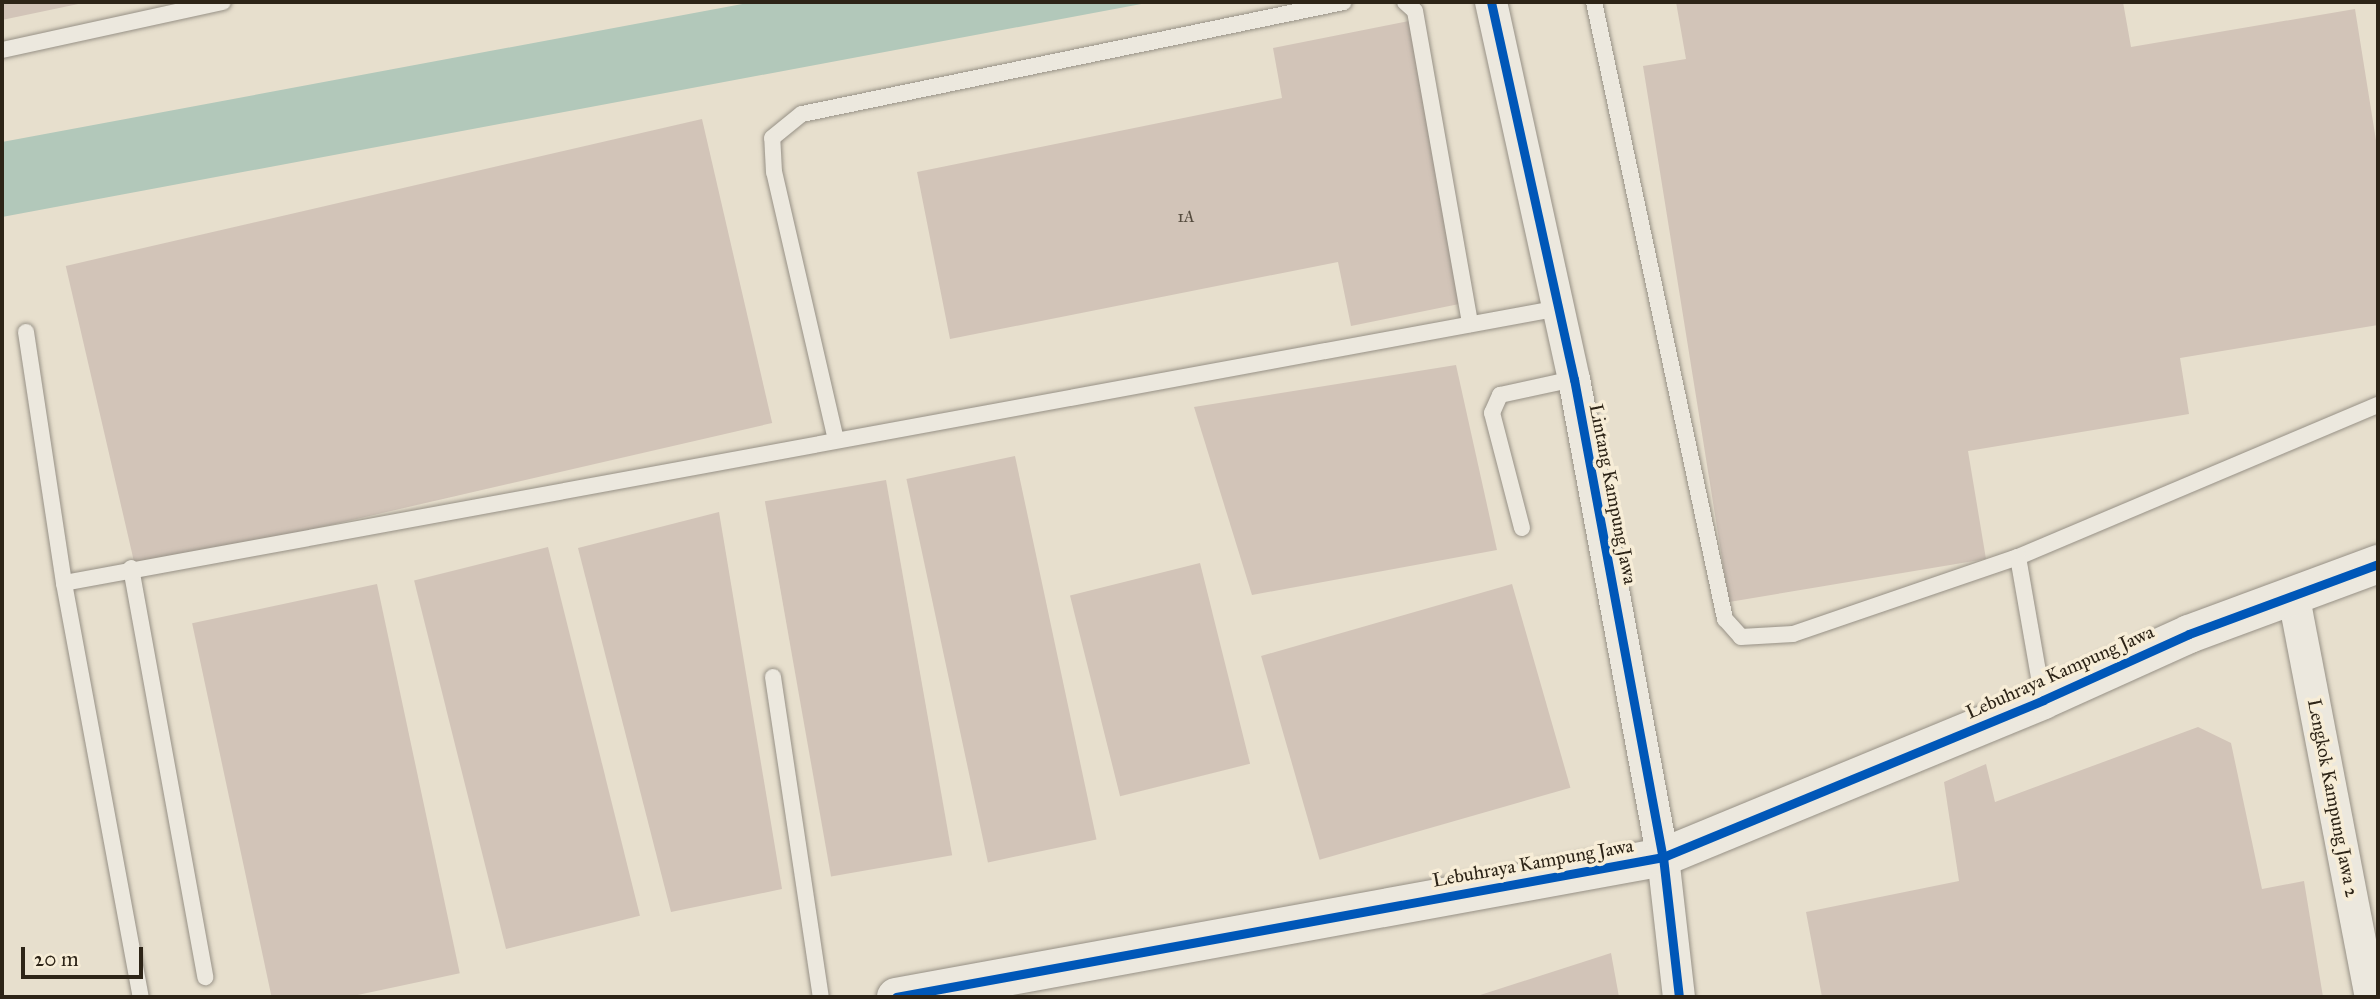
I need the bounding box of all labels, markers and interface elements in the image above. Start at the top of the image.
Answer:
house number: 1A [1177,207,1195,227]
street label: Lintang Kampung Jawa [1584,402,1642,586]
street label: Lebuhraya Kampung Jawa [1962,620,2158,724]
street label: Lengkok Kampung Jawa 2 [2303,697,2363,899]
street label: Lebuhraya Kampung Jawa [1431,834,1635,892]
scale bar [24,932,147,976]
text: 20 m [34,946,79,972]

